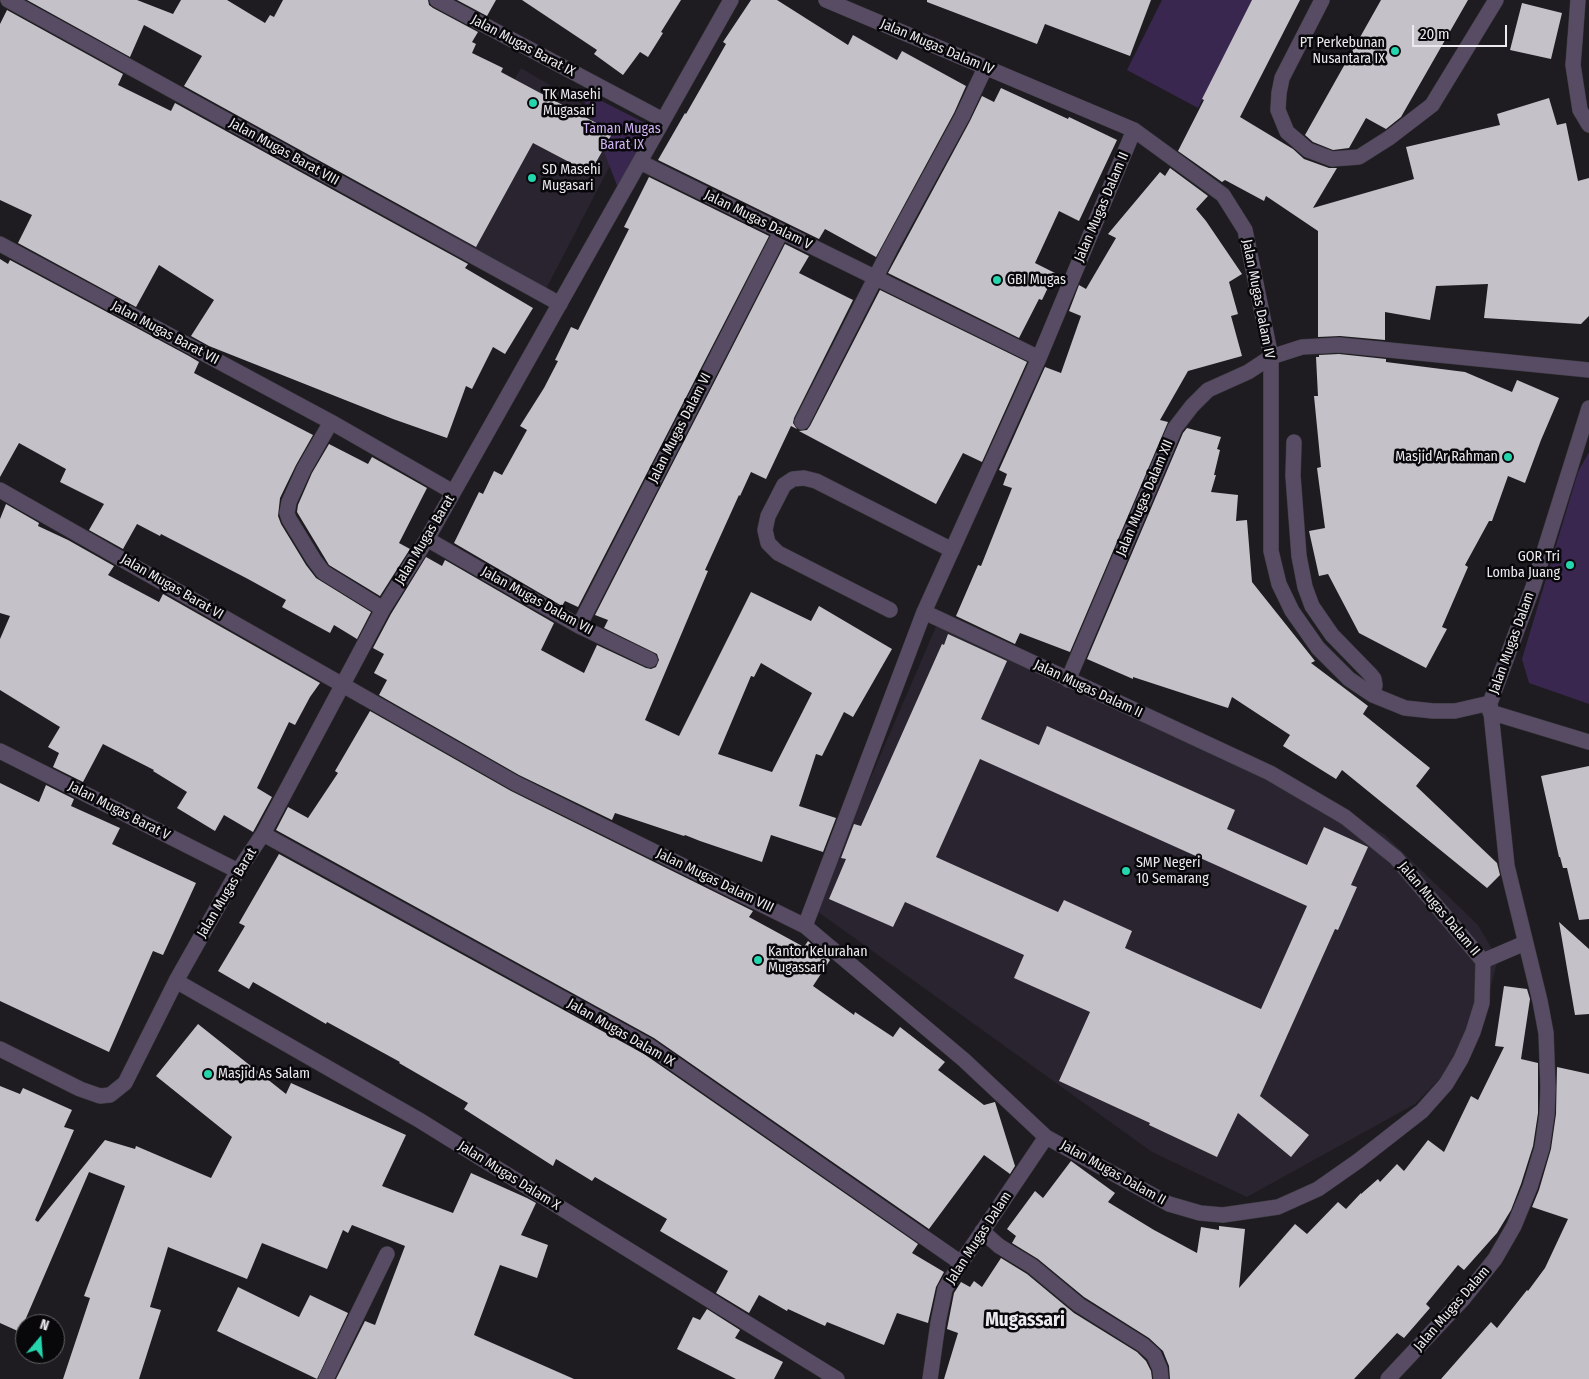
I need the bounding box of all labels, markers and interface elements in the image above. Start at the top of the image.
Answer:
street label: Jalan Mugas Barat IX [468,11,578,81]
scale bar [1414,15,1509,47]
street label: Jalan Mugas Dalam IV [878,16,996,78]
text: 20 m [1420,25,1450,43]
place label: PT Perkebunan Nusantara IX [1300,35,1385,68]
marker: PT Perkebunan Nusantara IX [1389,45,1401,57]
place label: TK Masehi Mugasari [543,87,601,120]
marker: TK Masehi Mugasari [527,97,539,109]
street label: Jalan Mugas Barat VIII [226,115,342,189]
park label: Taman Mugas Barat IX [583,121,661,154]
street label: Jalan Mugas Dalam II [1071,149,1133,265]
place label: SD Masehi Mugasari [542,162,601,194]
marker: SD Masehi Mugasari [526,172,538,184]
street label: Jalan Mugas Dalam V [701,187,815,253]
street label: Jalan Mugas Dalam IV [1238,238,1278,360]
place label: GBI Mugas [1007,272,1066,288]
marker: GBI Mugas [991,274,1003,286]
street label: Jalan Mugas Barat VII [108,298,222,368]
street label: Jalan Mugas Dalam VI [645,370,715,486]
street label: Jalan Mugas Dalam XII [1113,437,1177,559]
place label: Masjid Ar Rahman [1395,449,1498,465]
marker: Masjid Ar Rahman [1502,451,1514,463]
street label: Jalan Mugas Barat [392,492,458,588]
place label: GOR Tri Lomba Juang [1487,549,1560,582]
street label: Jalan Mugas Barat VI [118,551,226,623]
marker: GOR Tri Lomba Juang [1564,559,1576,571]
street label: Jalan Mugas Dalam VII [478,563,596,639]
street label: Jalan Mugas Dalam [1486,590,1538,696]
street label: Jalan Mugas Dalam II [1031,656,1145,722]
street label: Jalan Mugas Barat V [65,778,173,844]
street label: Jalan Mugas Barat [194,845,260,941]
street label: Jalan Mugas Dalam VIII [653,845,777,917]
place label: SMP Negeri 10 Semarang [1136,855,1209,888]
street label: Jalan Mugas Dalam II [1395,858,1483,960]
marker: SMP Negeri 10 Semarang [1120,865,1132,877]
place label: Kantor Kelurahan Mugassari [768,944,868,976]
marker: Kantor Kelurahan Mugassari [752,954,764,966]
street label: Jalan Mugas Dalam IX [564,995,678,1071]
place label: Masjid As Salam [218,1066,310,1082]
marker: Masjid As Salam [202,1068,214,1080]
street label: Jalan Mugas Dalam II [1057,1137,1169,1209]
street label: Jalan Mugas Dalam X [455,1138,563,1214]
street label: Jalan Mugas Dalam [943,1188,1015,1288]
street label: Jalan Mugas Dalam [1410,1263,1494,1355]
district label: Mugassari [985,1310,1065,1332]
north arrow [15,1314,65,1364]
text: N [38,1316,51,1335]

